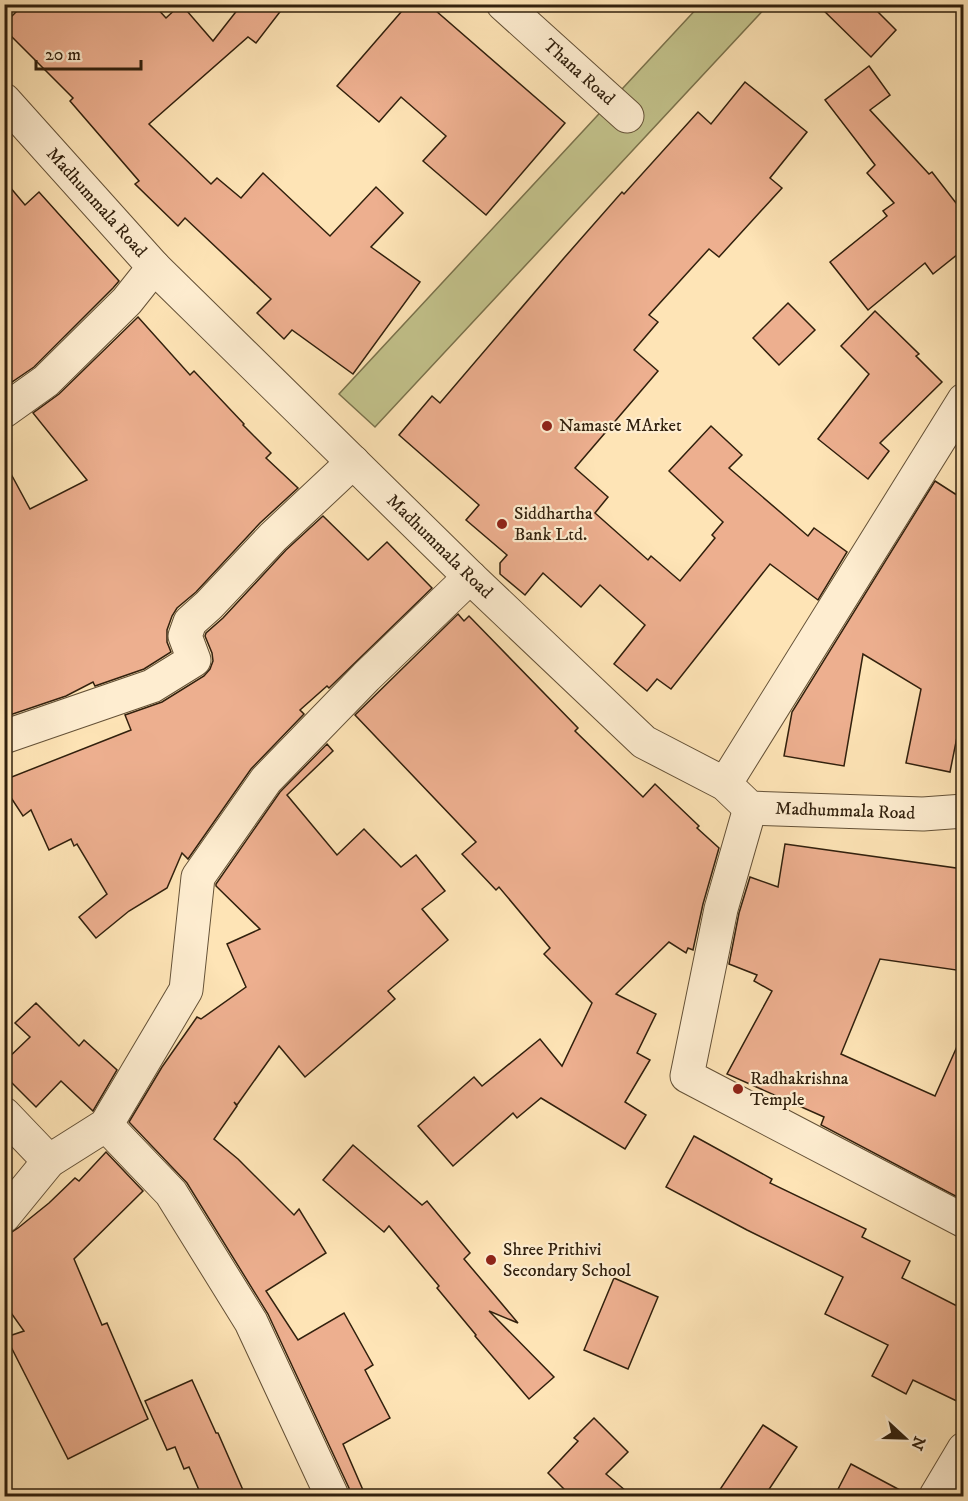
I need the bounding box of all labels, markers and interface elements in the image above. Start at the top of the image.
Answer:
scale bar [36,33,141,71]
street label: Thana Road [538,34,619,110]
text: 20 m [45,44,81,66]
street label: Madhummala Road [41,143,151,262]
place label: Namaste MArket [559,415,682,437]
marker: Namaste MArket [540,419,554,433]
street label: Madhummala Road [382,490,497,603]
place label: Siddhartha Bank Ltd. [514,503,593,546]
marker: Siddhartha Bank Ltd. [495,517,509,531]
street label: Madhummala Road [775,798,915,825]
place label: Radhakrishna Temple [750,1068,849,1111]
marker: Radhakrishna Temple [731,1082,745,1096]
place label: Shree Prithivi Secondary School [503,1239,631,1282]
marker: Shree Prithivi Secondary School [484,1253,498,1267]
north arrow [875,1408,935,1468]
text: N [906,1433,930,1453]

